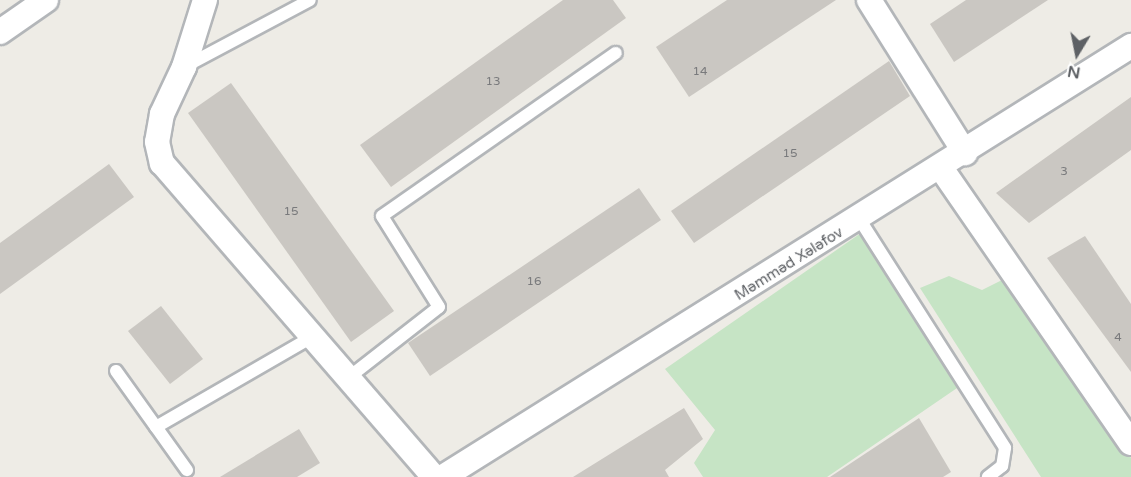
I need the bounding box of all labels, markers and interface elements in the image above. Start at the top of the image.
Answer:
north arrow [1047,24,1107,84]
text: N [1066,61,1082,83]
house number: 14 [692,65,708,79]
house number: 13 [485,75,501,89]
house number: 15 [782,147,798,161]
house number: 3 [1060,165,1068,179]
house number: 15 [283,205,299,219]
street label: Məmməd Xələfov [731,223,847,305]
house number: 16 [526,275,542,289]
house number: 4 [1114,331,1122,345]

